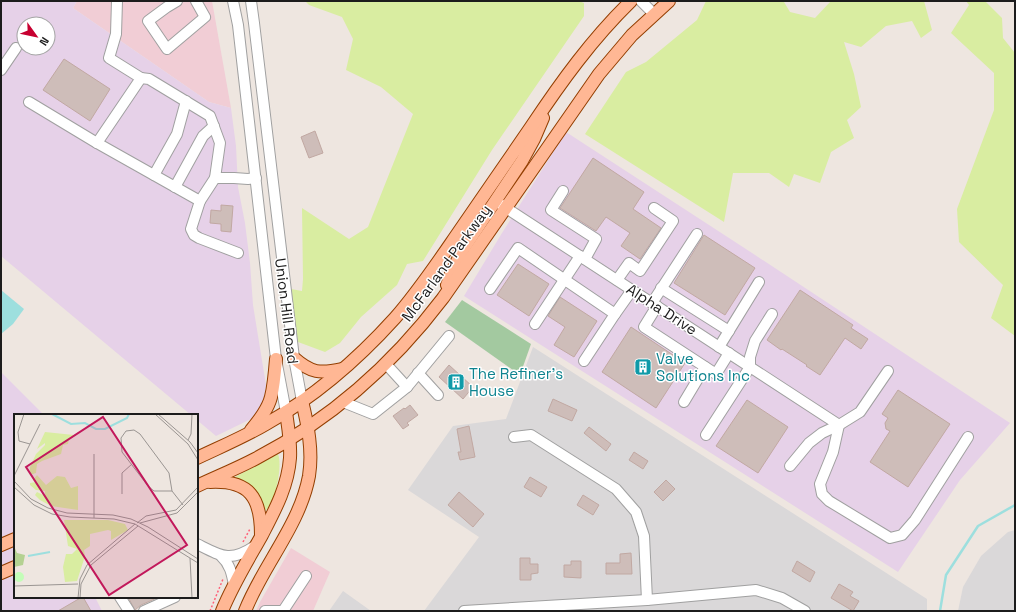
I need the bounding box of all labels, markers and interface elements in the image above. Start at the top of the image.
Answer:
north arrow [16,16,56,56]
text: N [37,35,52,48]
street label: McFarland Parkway [397,201,495,325]
street label: Union Hill Road [271,257,303,365]
street label: Alpha Drive [623,279,701,339]
place label: Valve Solutions Inc [656,349,750,385]
building icon: Valve Solutions Inc [633,357,653,377]
place label: The Refiner's House [469,364,563,400]
building icon: The Refiner's House [446,372,466,392]
inset map [14,414,198,598]

